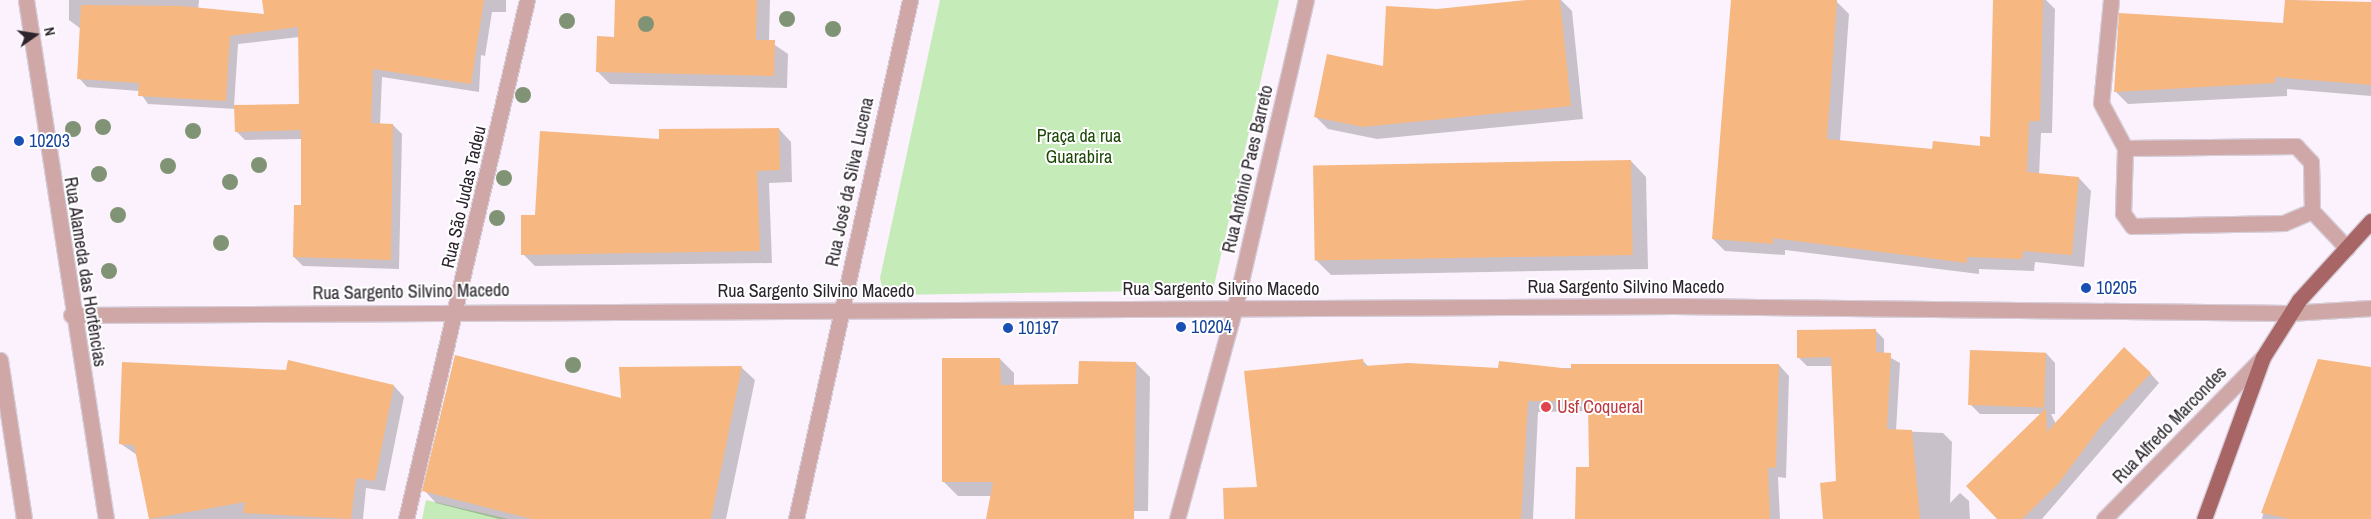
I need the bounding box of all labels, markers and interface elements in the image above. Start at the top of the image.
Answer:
north arrow [10,10,60,60]
text: N [40,26,59,38]
street label: Rua Antônio Paes Barreto [1218,83,1278,255]
street label: Rua José da Silva Lucena [822,95,878,269]
street label: Rua São Judas Tadeu [437,124,491,270]
park label: Praça da rua Guarabira [1037,126,1121,168]
place label: 10203 [29,130,70,152]
marker: 10203 [13,135,25,147]
street label: Rua Alameda das Hortências [59,175,111,369]
street label: Rua Sargento Silvino Macedo [1528,276,1724,298]
place label: 10205 [2096,277,2137,299]
street label: Rua Sargento Silvino Macedo [1123,278,1319,300]
street label: Rua Sargento Silvino Macedo [312,279,510,305]
street label: Rua Sargento Silvino Macedo [718,280,914,302]
marker: 10205 [2080,282,2092,294]
place label: 10204 [1191,316,1232,338]
place label: 10197 [1018,317,1059,339]
marker: 10204 [1175,321,1187,333]
marker: 10197 [1002,322,1014,334]
street label: Rua Alfredo Marcondes [2108,362,2232,488]
place label: Usf Coqueral [1557,396,1643,418]
marker: Usf Coqueral [1539,400,1553,414]

